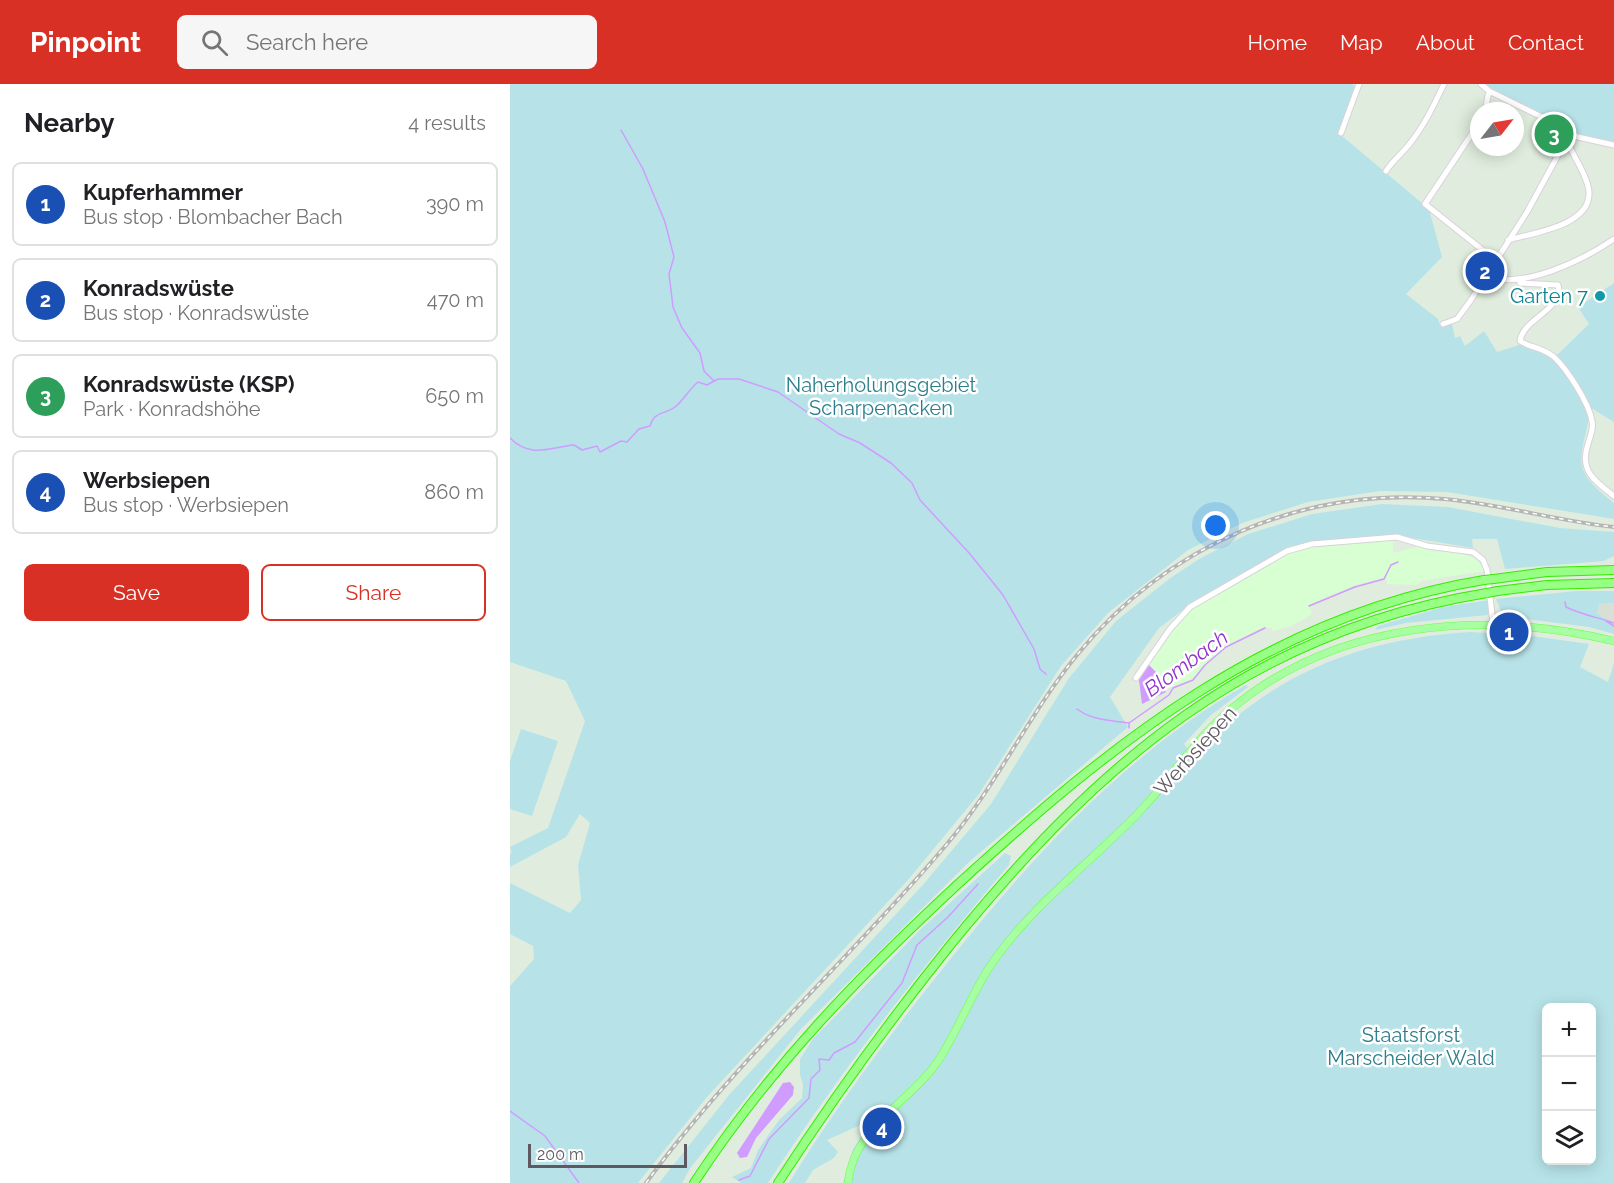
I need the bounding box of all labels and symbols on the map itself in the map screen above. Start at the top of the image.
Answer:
north arrow [1470,102,1524,156]
pin: 3 [1534,112,1574,156]
pin: 2 [1466,248,1504,294]
place label: Garten 7 [1510,284,1588,308]
marker: Garten 7 [1593,289,1607,303]
park label: Naherholungsgebiet Scharpenacken [786,373,976,420]
your location [1201,511,1230,540]
pin: 1 [1490,610,1528,654]
water label: Blombach [1139,624,1233,702]
street label: Werbsiepen [1149,701,1241,801]
park label: Staatsforst Marscheider Wald [1327,1023,1495,1070]
pin: 4 [862,1104,902,1150]
scale bar [528,1141,687,1168]

